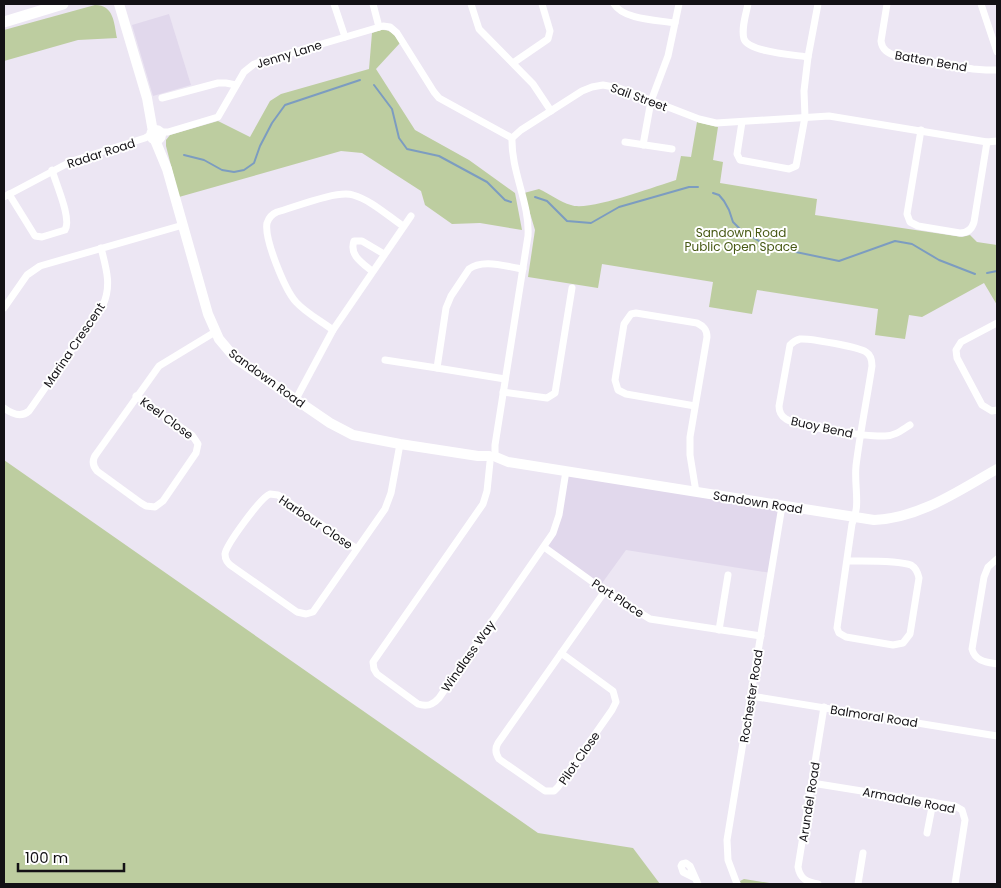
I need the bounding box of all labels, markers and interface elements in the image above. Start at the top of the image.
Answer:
street label: Jenny Lane [254,36,324,72]
street label: Batten Bend [894,46,968,76]
street label: Sail Street [608,79,670,115]
street label: Radar Road [65,134,137,172]
park label: Sandown Road Public Open Space [685,224,798,255]
street label: Marina Crescent [39,299,109,391]
street label: Sandown Road [225,345,309,411]
street label: Keel Close [137,393,197,443]
street label: Buoy Bend [789,412,855,442]
street label: Sandown Road [712,487,804,517]
street label: Harbour Close [276,491,356,553]
street label: Port Place [588,575,648,621]
street label: Windlass Way [437,617,499,695]
street label: Rochester Road [735,648,767,744]
street label: Balmoral Road [829,701,919,731]
street label: Pilot Close [554,728,604,788]
street label: Arundel Road [794,761,824,843]
street label: Armadale Road [861,783,957,817]
scale bar [18,840,124,872]
text: 100 m [25,847,68,868]

